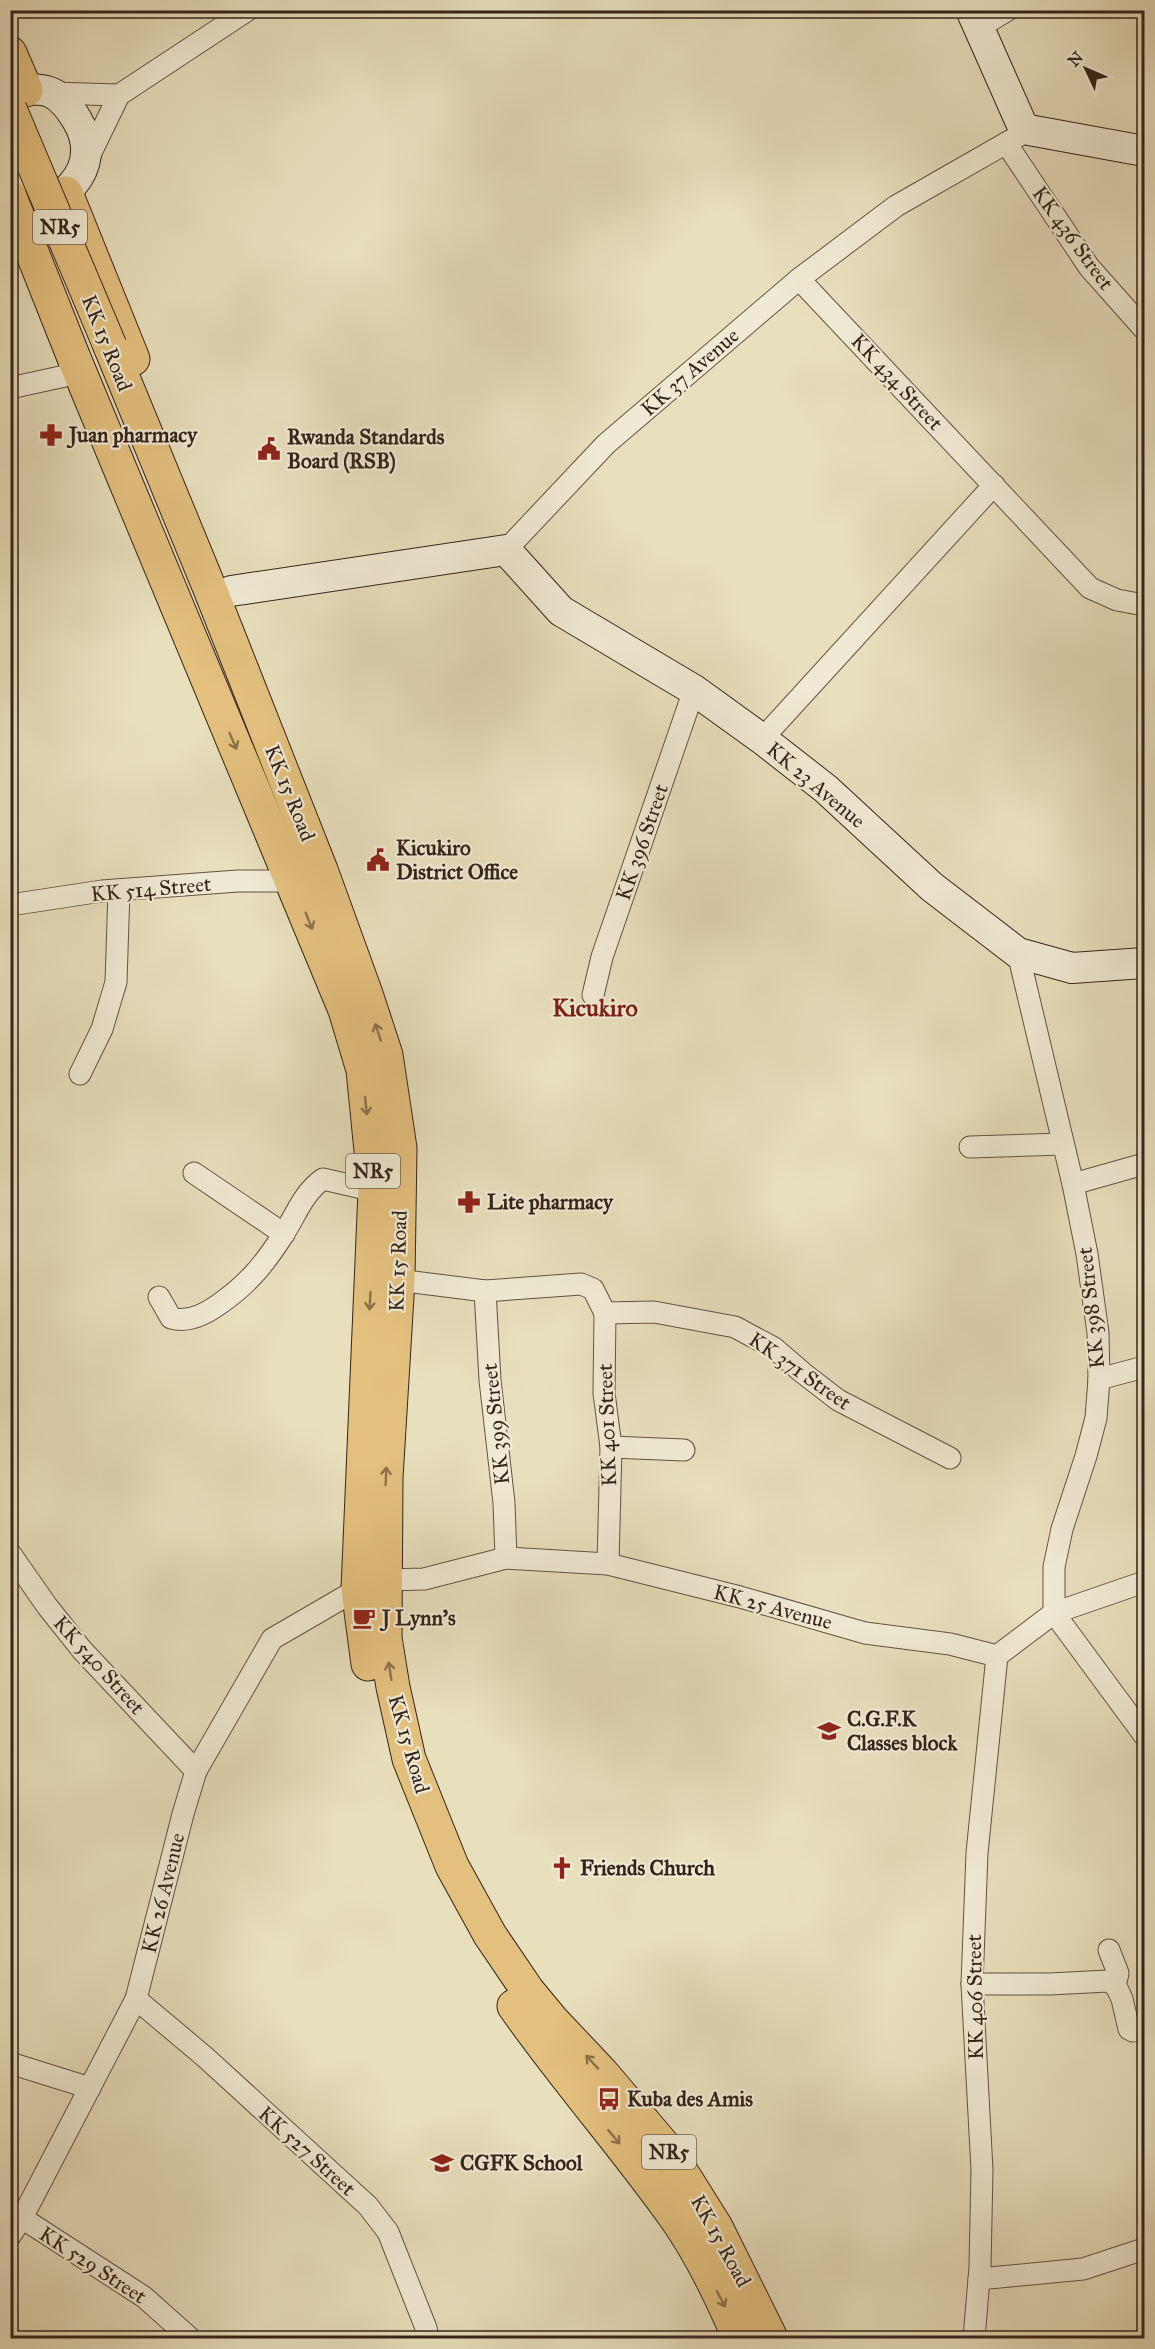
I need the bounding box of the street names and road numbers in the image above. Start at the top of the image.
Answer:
street label: KK 436 Street [1027,181,1120,295]
road number: NR5 [33,210,87,244]
street label: KK 15 Road [76,291,138,395]
street label: KK 37 Avenue [636,322,745,422]
street label: KK 434 Street [846,328,949,436]
street label: KK 23 Avenue [761,736,871,834]
street label: KK 15 Road [259,741,321,845]
street label: KK 396 Street [610,780,674,904]
street label: KK 514 Street [90,871,213,907]
road number: NR5 [346,1154,400,1188]
street label: KK 15 Road [383,1209,413,1312]
street label: KK 398 Street [1072,1245,1110,1370]
street label: KK 371 Street [744,1326,857,1416]
street label: KK 399 Street [477,1361,515,1486]
street label: KK 401 Street [592,1362,622,1487]
street label: KK 25 Avenue [711,1579,835,1635]
street label: KK 540 Street [48,1610,151,1720]
street label: KK 15 Road [383,1692,436,1797]
street label: KK 26 Avenue [136,1830,191,1956]
street label: KK 406 Street [961,1933,989,2060]
street label: KK 527 Street [253,2101,361,2202]
road number: NR5 [642,2135,696,2169]
street label: KK 15 Road [685,2190,757,2292]
street label: KK 529 Street [35,2221,152,2310]

